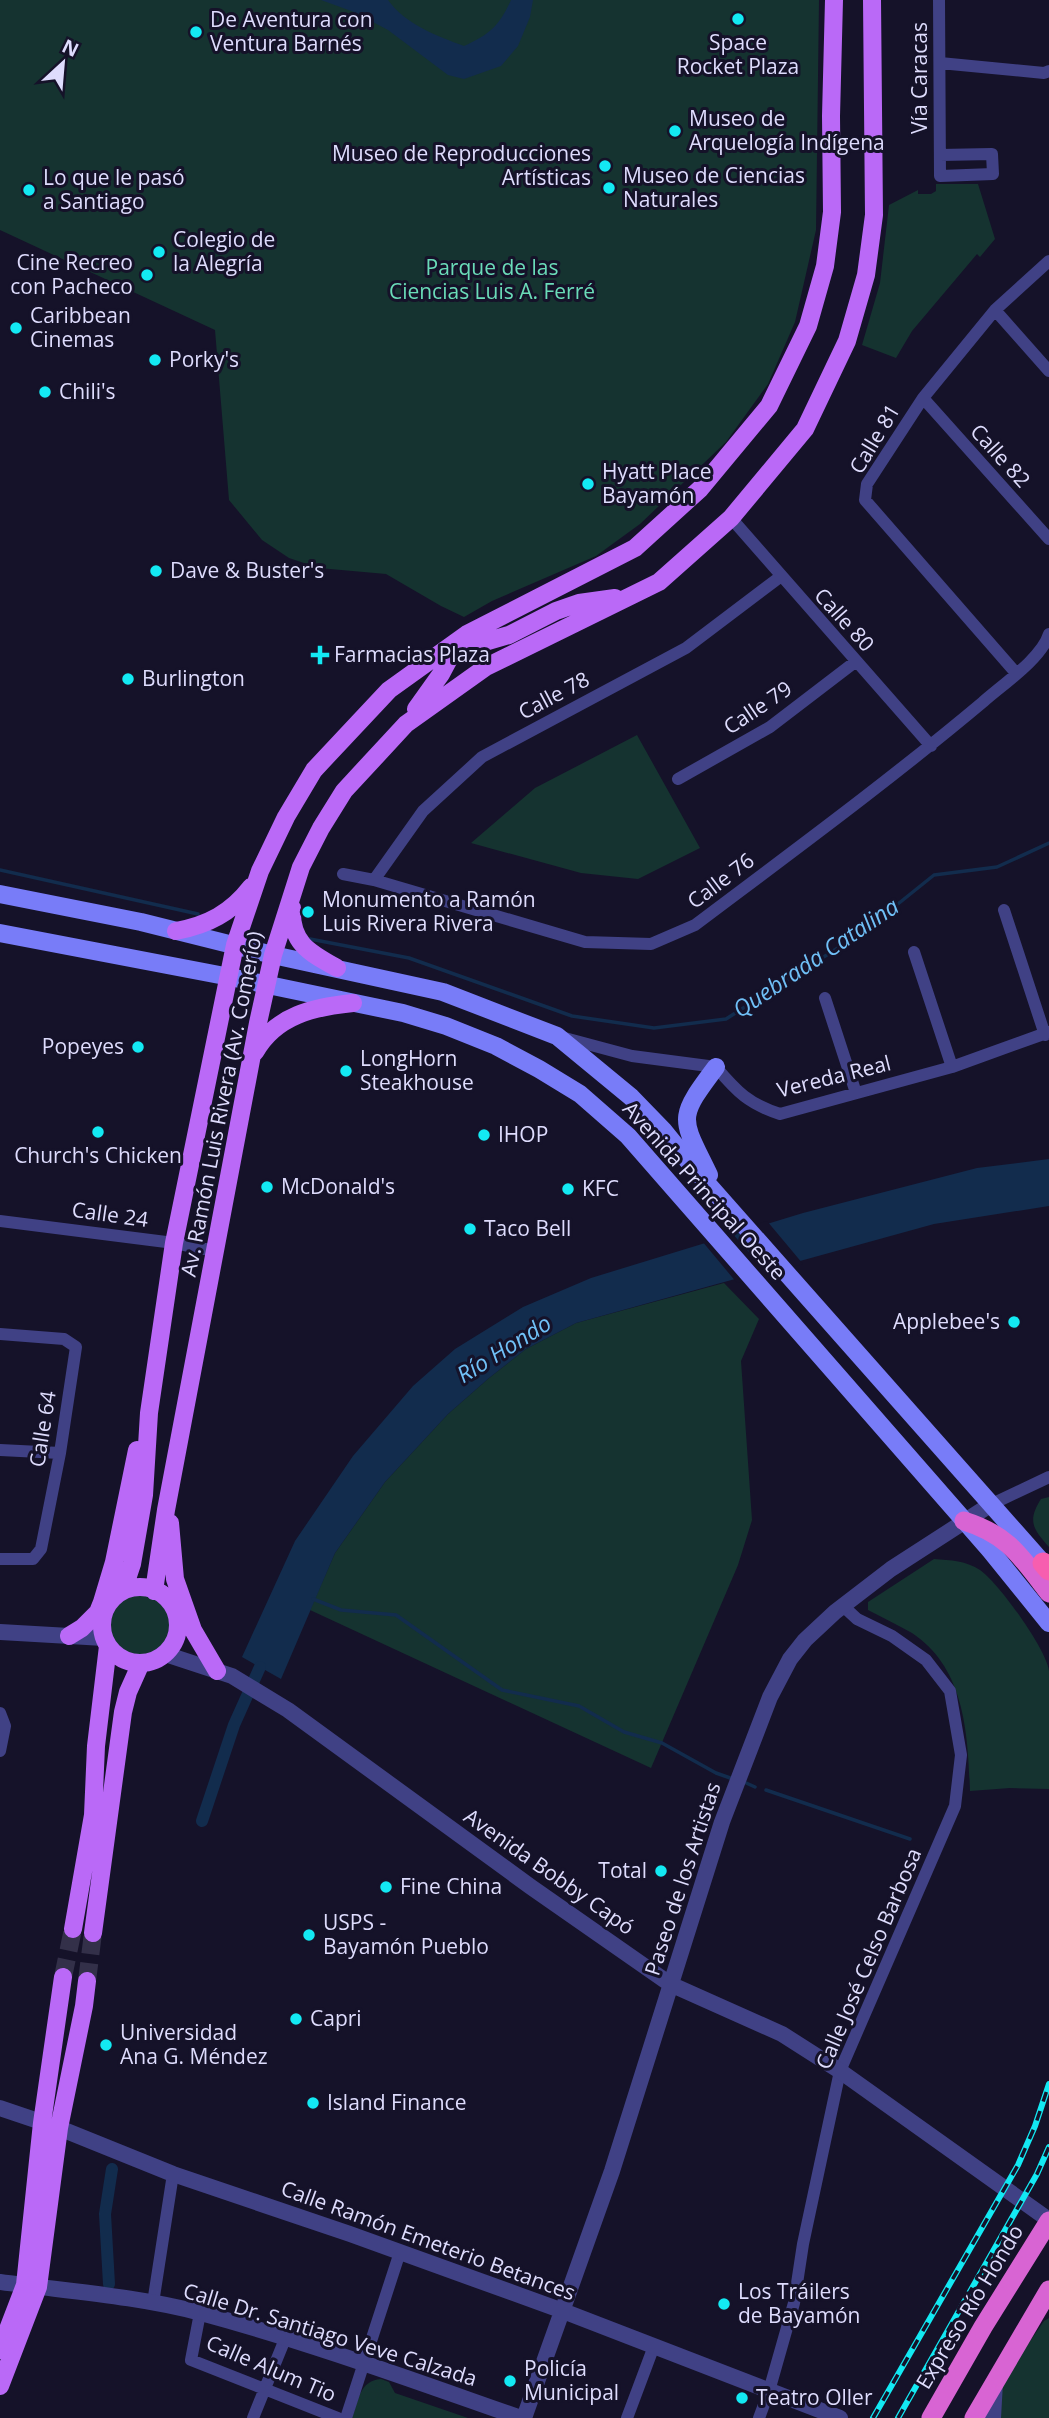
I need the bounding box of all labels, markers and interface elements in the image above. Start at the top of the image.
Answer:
place label: De Aventura con Ventura Barnés [210,5,373,57]
marker: Space Rocket Plaza [730,11,746,27]
street label: Vía Caracas [905,22,933,134]
marker: De Aventura con Ventura Barnés [188,24,204,40]
north arrow [28,28,98,98]
place label: Space Rocket Plaza [677,28,799,80]
text: N [58,33,83,63]
place label: Museo de Arquelogía Indígena [689,104,885,156]
marker: Museo de Arquelogía Indígena [667,123,683,139]
place label: Museo de Reproducciones Artísticas [332,139,591,191]
marker: Museo de Reproducciones Artísticas [597,158,613,174]
place label: Museo de Ciencias Naturales [623,161,805,213]
place label: Lo que le pasó a Santiago [43,163,185,215]
marker: Museo de Ciencias Naturales [601,180,617,196]
marker: Lo que le pasó a Santiago [21,182,37,198]
place label: Colegio de la Alegría [173,225,275,277]
marker: Colegio de la Alegría [151,244,167,260]
place label: Cine Recreo con Pacheco [10,248,133,300]
park label: Parque de las Ciencias Luis A. Ferré [389,253,595,305]
marker: Cine Recreo con Pacheco [139,267,155,283]
place label: Caribbean Cinemas [30,301,131,353]
marker: Caribbean Cinemas [8,320,24,336]
place label: Porky's [169,345,239,373]
marker: Porky's [147,352,163,368]
place label: Chili's [59,377,116,405]
marker: Chili's [37,384,53,400]
street label: Calle 81 [842,398,906,479]
street label: Calle 82 [965,417,1037,493]
place label: Hyatt Place Bayamón [602,457,712,509]
marker: Hyatt Place Bayamón [580,476,596,492]
place label: Dave & Buster's [170,556,324,584]
marker: Dave & Buster's [148,563,164,579]
street label: Calle 80 [809,581,881,657]
place label: Farmacias Plaza [334,640,490,668]
marker: Farmacias Plaza [312,647,328,663]
place label: Burlington [142,664,245,692]
street label: Calle 78 [513,665,594,725]
marker: Burlington [120,671,136,687]
street label: Calle 79 [718,674,797,740]
street label: Calle 76 [681,846,759,914]
place label: Monumento a Ramón Luis Rivera Rivera [322,885,536,937]
water label: Quebrada Catalina [726,890,905,1025]
marker: Monumento a Ramón Luis Rivera Rivera [300,904,316,920]
street label: Av. Ramón Luis Rivera (Av. Comerío) [174,929,268,1279]
place label: Popeyes [42,1032,124,1060]
marker: Popeyes [130,1039,146,1055]
place label: LongHorn Steakhouse [360,1044,474,1096]
street label: Vereda Real [774,1048,894,1104]
marker: LongHorn Steakhouse [338,1063,354,1079]
street label: Avenida Principal Oeste [617,1095,792,1286]
place label: IHOP [498,1120,548,1148]
marker: Church's Chicken [90,1124,106,1140]
marker: IHOP [476,1127,492,1143]
place label: Church's Chicken [14,1141,182,1169]
place label: McDonald's [281,1172,395,1200]
place label: KFC [582,1174,619,1202]
marker: McDonald's [259,1179,275,1195]
marker: KFC [560,1181,576,1197]
street label: Calle 24 [70,1195,150,1233]
place label: Taco Bell [484,1214,571,1242]
marker: Taco Bell [462,1221,478,1237]
water label: Río Hondo [450,1307,557,1390]
place label: Applebee's [893,1307,1000,1335]
marker: Applebee's [1006,1314,1022,1330]
street label: Calle 64 [22,1389,62,1469]
street label: Paseo de los Artistas [638,1779,726,1979]
street label: Avenida Bobby Capó [459,1802,640,1941]
street label: Calle José Celso Barbosa [809,1844,927,2073]
place label: Total [598,1856,647,1884]
marker: Total [653,1863,669,1879]
place label: Fine China [400,1872,502,1900]
marker: Fine China [378,1879,394,1895]
place label: USPS - Bayamón Pueblo [323,1908,489,1960]
marker: USPS - Bayamón Pueblo [301,1927,317,1943]
place label: Capri [310,2004,362,2032]
marker: Capri [288,2011,304,2027]
place label: Universidad Ana G. Méndez [120,2018,268,2070]
marker: Universidad Ana G. Méndez [98,2037,114,2053]
place label: Island Finance [327,2088,466,2116]
marker: Island Finance [305,2095,321,2111]
street label: Calle Ramón Emeterio Betances [277,2174,579,2306]
street label: Expreso Río Hondo [909,2219,1029,2394]
street label: Calle Dr. Santiago Veve Calzada [180,2276,481,2392]
place label: Los Tráilers de Bayamón [738,2277,860,2329]
marker: Los Tráilers de Bayamón [716,2296,732,2312]
street label: Calle Alum Tio [202,2328,341,2408]
place label: Policía Municipal [524,2354,619,2406]
marker: Policía Municipal [502,2373,518,2389]
place label: Teatro Oller [756,2383,873,2411]
marker: Teatro Oller [734,2390,750,2406]

